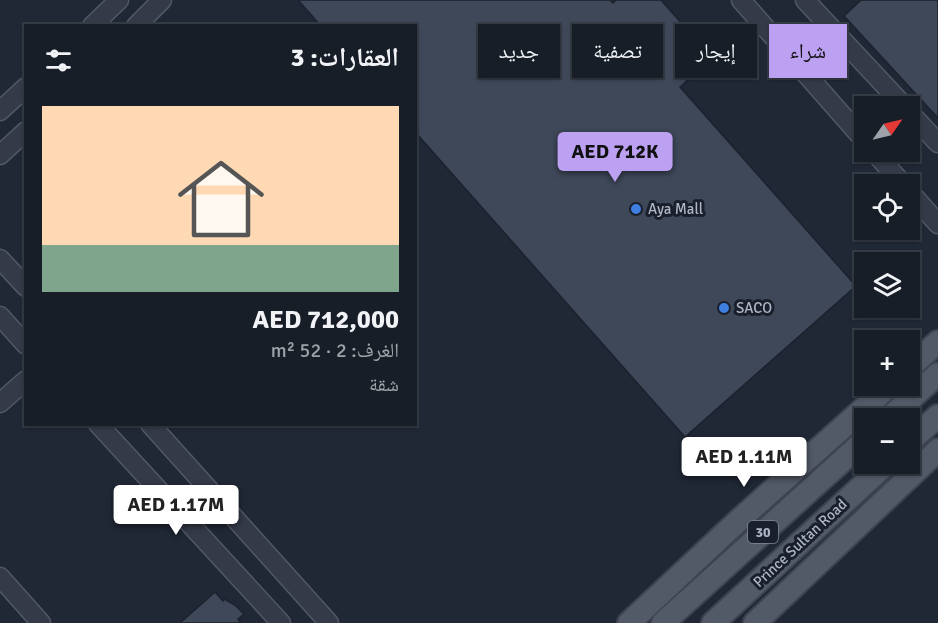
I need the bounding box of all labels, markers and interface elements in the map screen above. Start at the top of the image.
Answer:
chip: جديد [478,24,560,78]
chip: تصفية [572,24,663,78]
chip: إيجار [675,24,757,78]
chip: شراء [769,24,847,78]
text: العقارات: 3 [291,42,399,74]
icon: filters [42,44,75,77]
north arrow [854,96,920,162]
map controls [854,96,920,474]
pin: AED 712K [553,132,677,183]
text: AED 712K [572,139,658,164]
icon: home [167,145,275,253]
button: locate [854,174,920,240]
place label: Aya Mall [648,200,703,218]
marker: Aya Mall [629,202,643,216]
button: layers [854,252,920,318]
place label: SACO [736,299,772,317]
marker: SACO [717,301,731,315]
text: AED 712,000 [253,304,399,336]
button: + [854,330,920,396]
text: الغرف: 2 · 52 m² [271,338,399,363]
text: شقة [369,372,399,397]
button: − [854,408,920,474]
pin: AED 1.11M [675,437,813,488]
text: AED 1.11M [696,444,792,469]
pin: AED 1.17M [107,485,245,536]
text: AED 1.17M [128,492,224,517]
street label: Prince Sultan Road [750,495,851,591]
road number: 30 [748,521,778,543]

